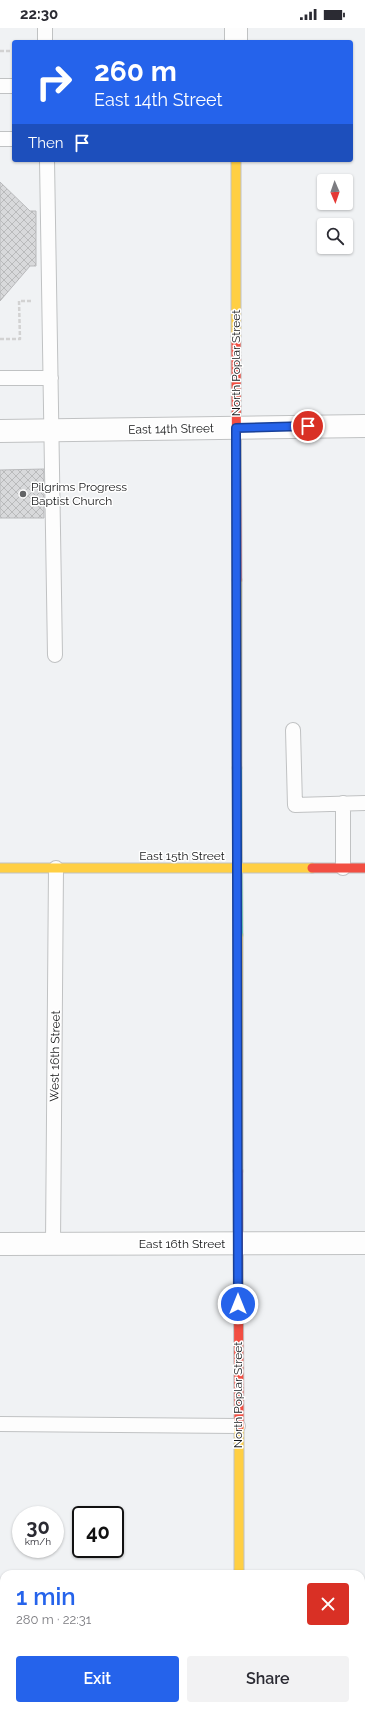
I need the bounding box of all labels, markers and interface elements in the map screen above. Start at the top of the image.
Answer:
text: 22:30 [20,5,58,23]
text: 260 m [94,55,177,88]
icon: right [28,56,80,108]
text: East 14th Street [94,89,223,110]
icon: arrive [71,132,93,154]
text: Then [28,134,63,152]
north arrow [317,174,353,210]
map controls [317,174,353,254]
button: search [317,218,353,254]
street label: North Poplar Street [229,310,243,416]
pin [291,409,325,443]
icon: arrive [297,415,319,437]
street label: East 14th Street [128,421,214,437]
place label: Pilgrims Progress Baptist Church [31,480,127,508]
marker: Pilgrims Progress Baptist Church [18,489,28,499]
street label: East 15th Street [139,849,225,863]
street label: West 16th Street [47,1010,63,1102]
street label: East 16th Street [139,1237,225,1251]
position arrow [217,1283,259,1325]
street label: North Poplar Street [231,1342,245,1448]
speed limit sign: 40 [72,1506,124,1558]
text: 30 [26,1515,50,1539]
text: km/h [25,1536,51,1547]
text: 1 min [16,1582,76,1611]
button: close [307,1583,349,1625]
text: 280 m · 22:31 [16,1612,91,1627]
button: Exit [16,1656,179,1702]
button: Share [187,1656,349,1702]

